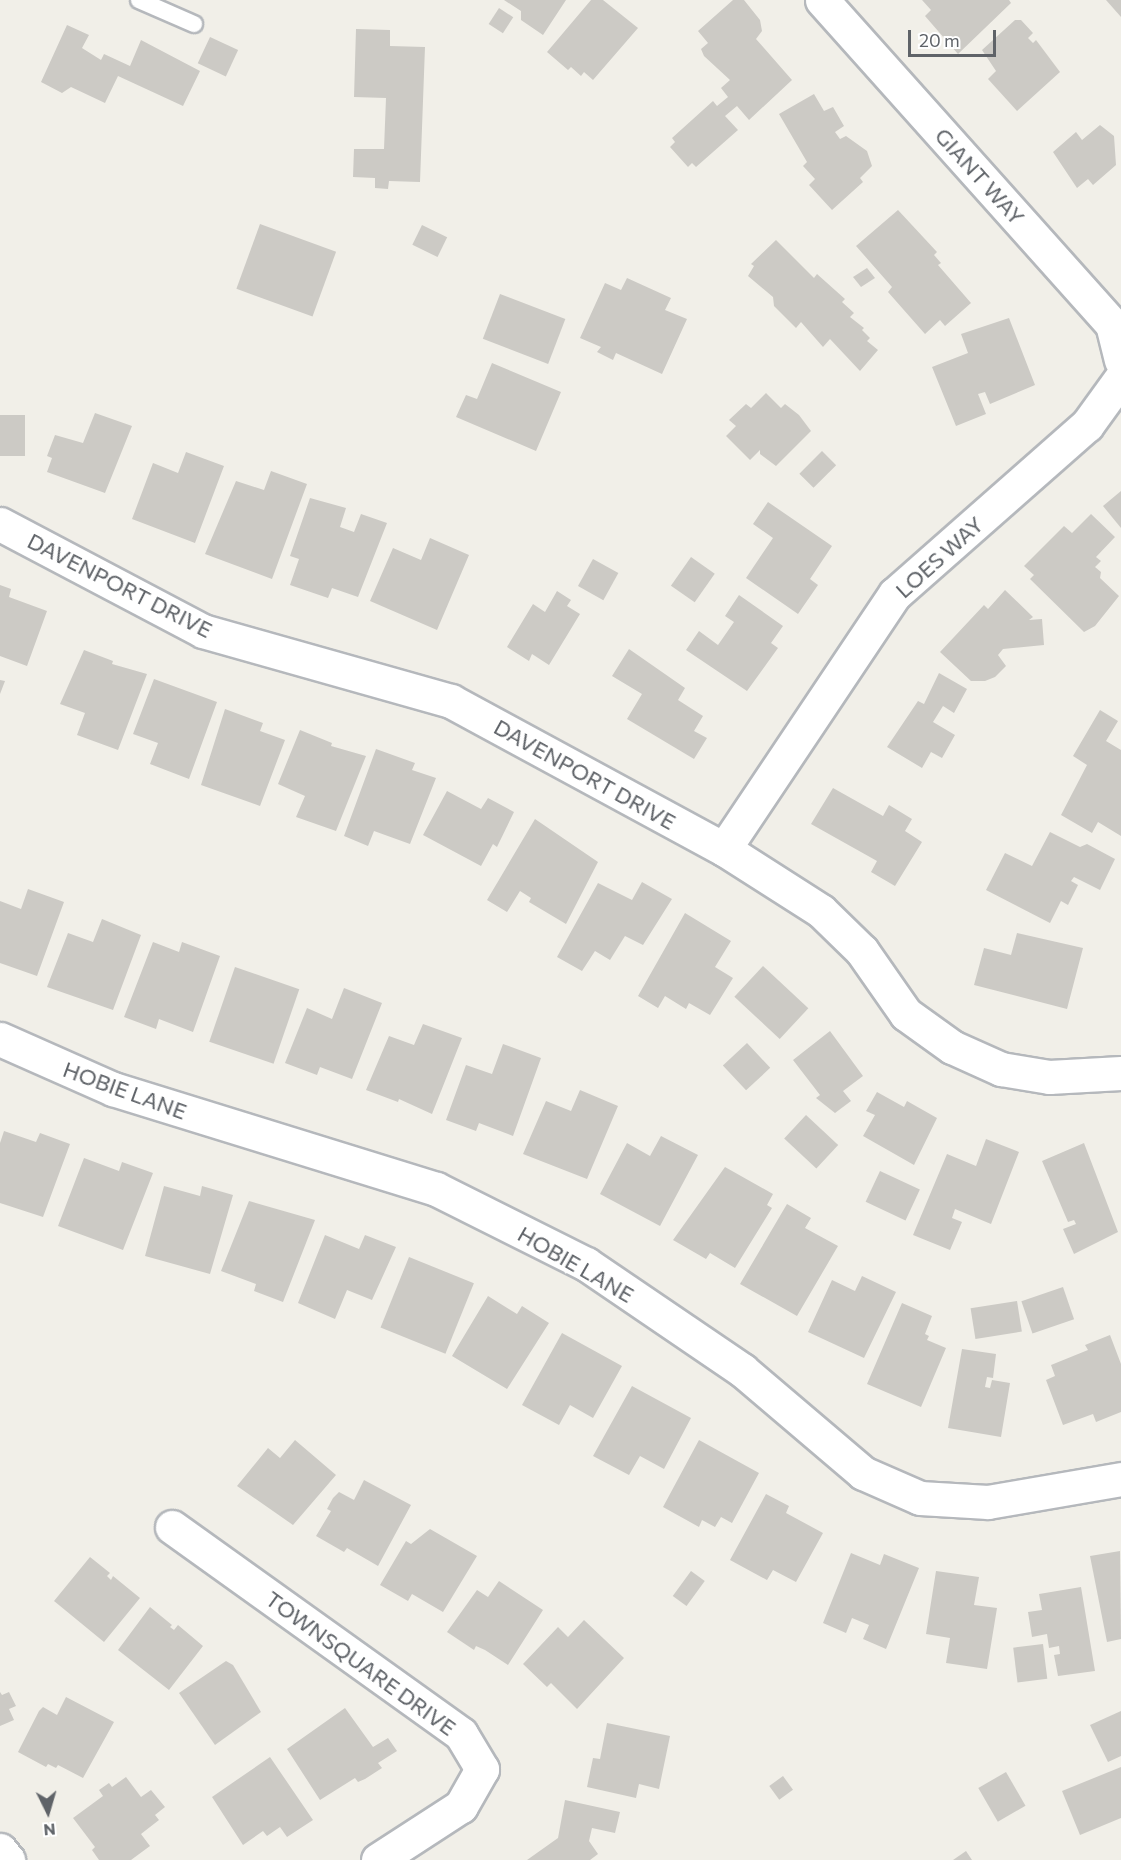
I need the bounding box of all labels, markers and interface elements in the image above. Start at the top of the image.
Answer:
scale bar [911,18,1000,56]
text: 20 m [919,29,960,51]
street label: GIANT WAY [930,122,1030,230]
street label: LOES WAY [890,511,988,603]
street label: DAVENPORT DRIVE [23,527,217,643]
street label: DAVENPORT DRIVE [490,713,680,835]
street label: HOBIE LANE [60,1055,190,1125]
street label: HOBIE LANE [513,1220,639,1308]
street label: TOWNSQUARE DRIVE [261,1585,461,1741]
north arrow [18,1782,78,1842]
text: N [43,1820,56,1840]

